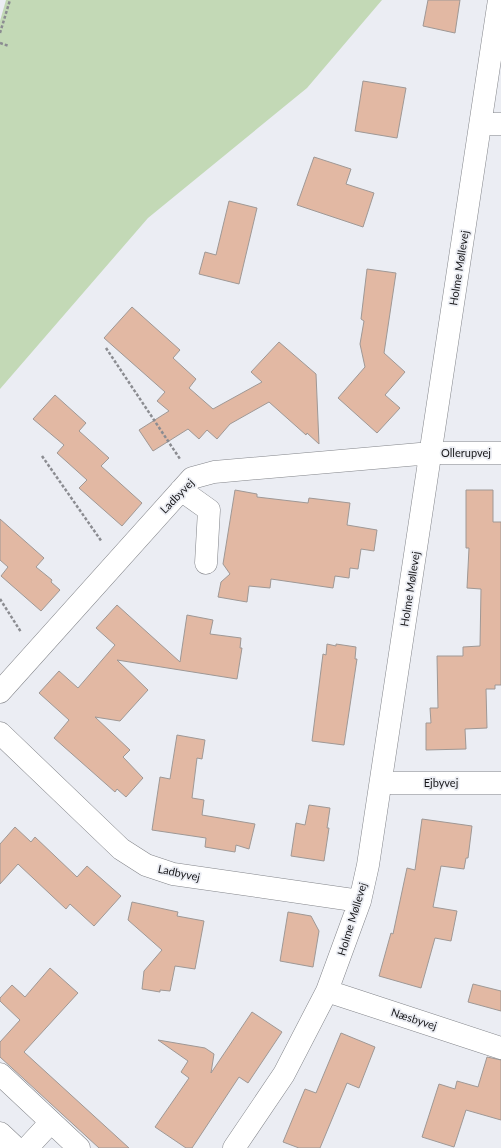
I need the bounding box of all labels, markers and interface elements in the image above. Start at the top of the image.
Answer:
street label: Holme Møllevej [446,229,471,306]
street label: Ollerupvej [441,446,491,459]
street label: Ladbyvej [157,475,196,516]
street label: Holme Møllevej [397,550,422,627]
street label: Ejbyvej [424,776,459,789]
street label: Ladbyvej [157,862,202,883]
street label: Holme Møllevej [334,880,369,957]
street label: Næsbyvej [390,1005,439,1032]

